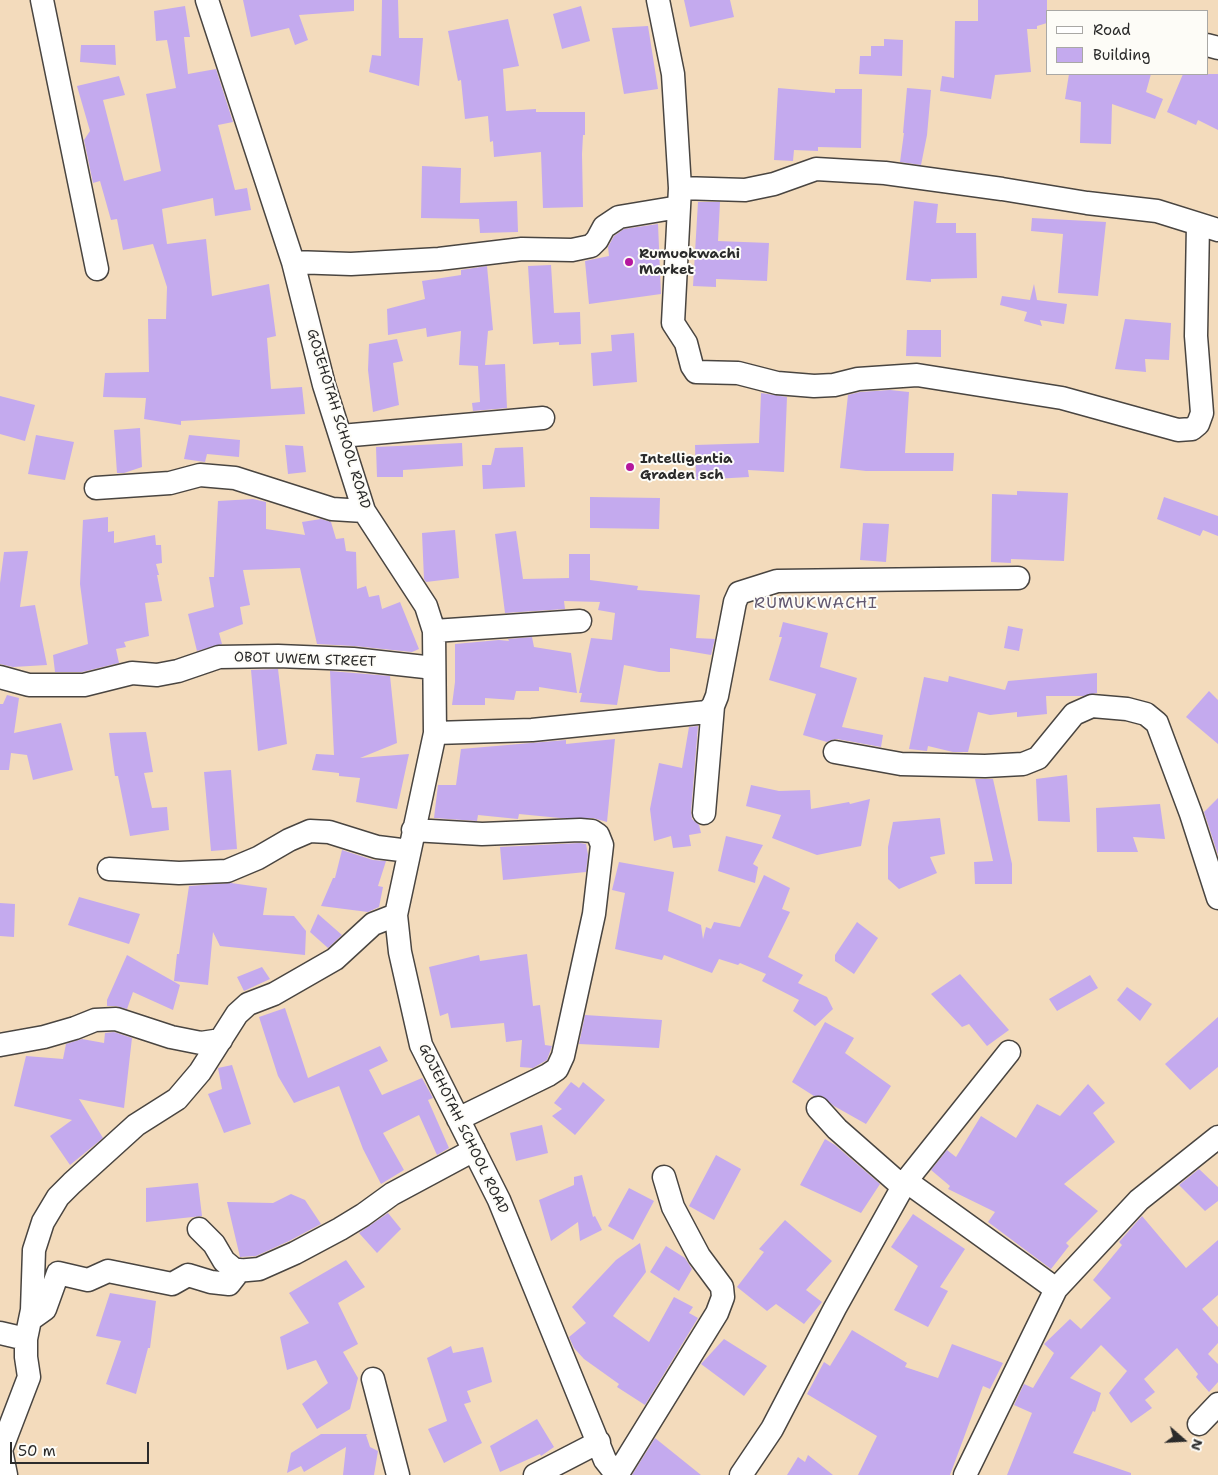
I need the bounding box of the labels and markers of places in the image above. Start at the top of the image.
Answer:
place label: Rumuokwachi Market [639,246,740,278]
marker: Rumuokwachi Market [623,256,635,268]
place label: Intelligentia Graden sch [640,451,733,484]
marker: Intelligentia Graden sch [624,461,636,473]

